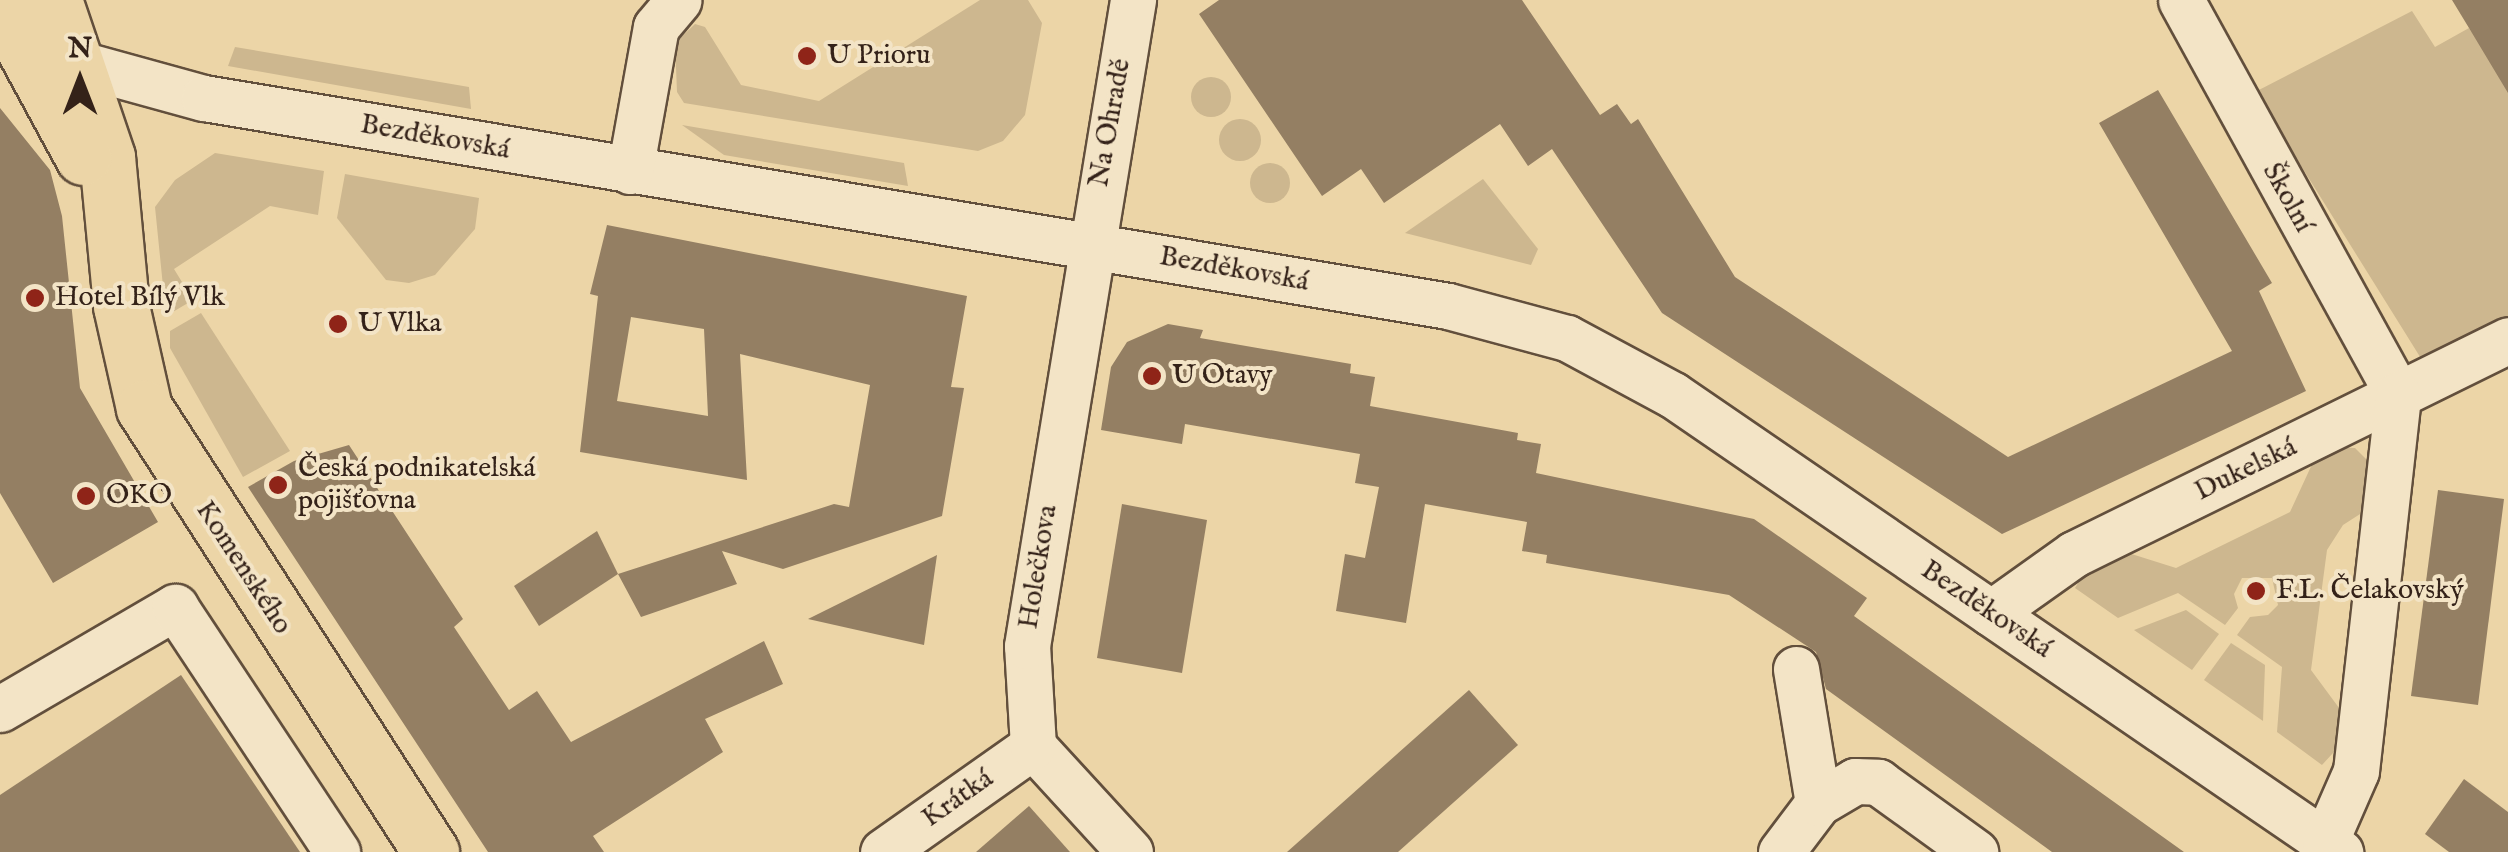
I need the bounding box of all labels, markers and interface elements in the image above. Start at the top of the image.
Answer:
north arrow [30,30,130,130]
text: N [68,32,92,67]
place label: U Prioru [827,39,930,73]
marker: U Prioru [796,45,818,67]
street label: Na Ohradě [1083,56,1139,190]
street label: Bezděkovská [358,108,512,168]
street label: Školní [2254,157,2320,239]
street label: Bezděkovská [1157,240,1311,300]
place label: Hotel Bílý Vlk [55,281,225,315]
marker: Hotel Bílý Vlk [24,287,46,309]
place label: U Vlka [358,307,442,341]
marker: U Vlka [327,313,349,335]
place label: U Otavy [1172,359,1273,393]
marker: U Otavy [1141,365,1163,387]
street label: Dukelská [2190,431,2302,509]
place label: Česká podnikatelská pojišťovna [298,452,536,518]
marker: Česká podnikatelská pojišťovna [267,474,289,496]
place label: OKO [106,479,172,513]
marker: OKO [75,485,97,507]
street label: Komenského [188,495,298,641]
street label: Holečkova [1013,503,1065,631]
street label: Bezděkovská [1914,554,2058,666]
place label: F.L. Čelakovský [2276,574,2464,608]
marker: F.L. Čelakovský [2245,580,2267,602]
street label: Krátká [916,762,1000,836]

